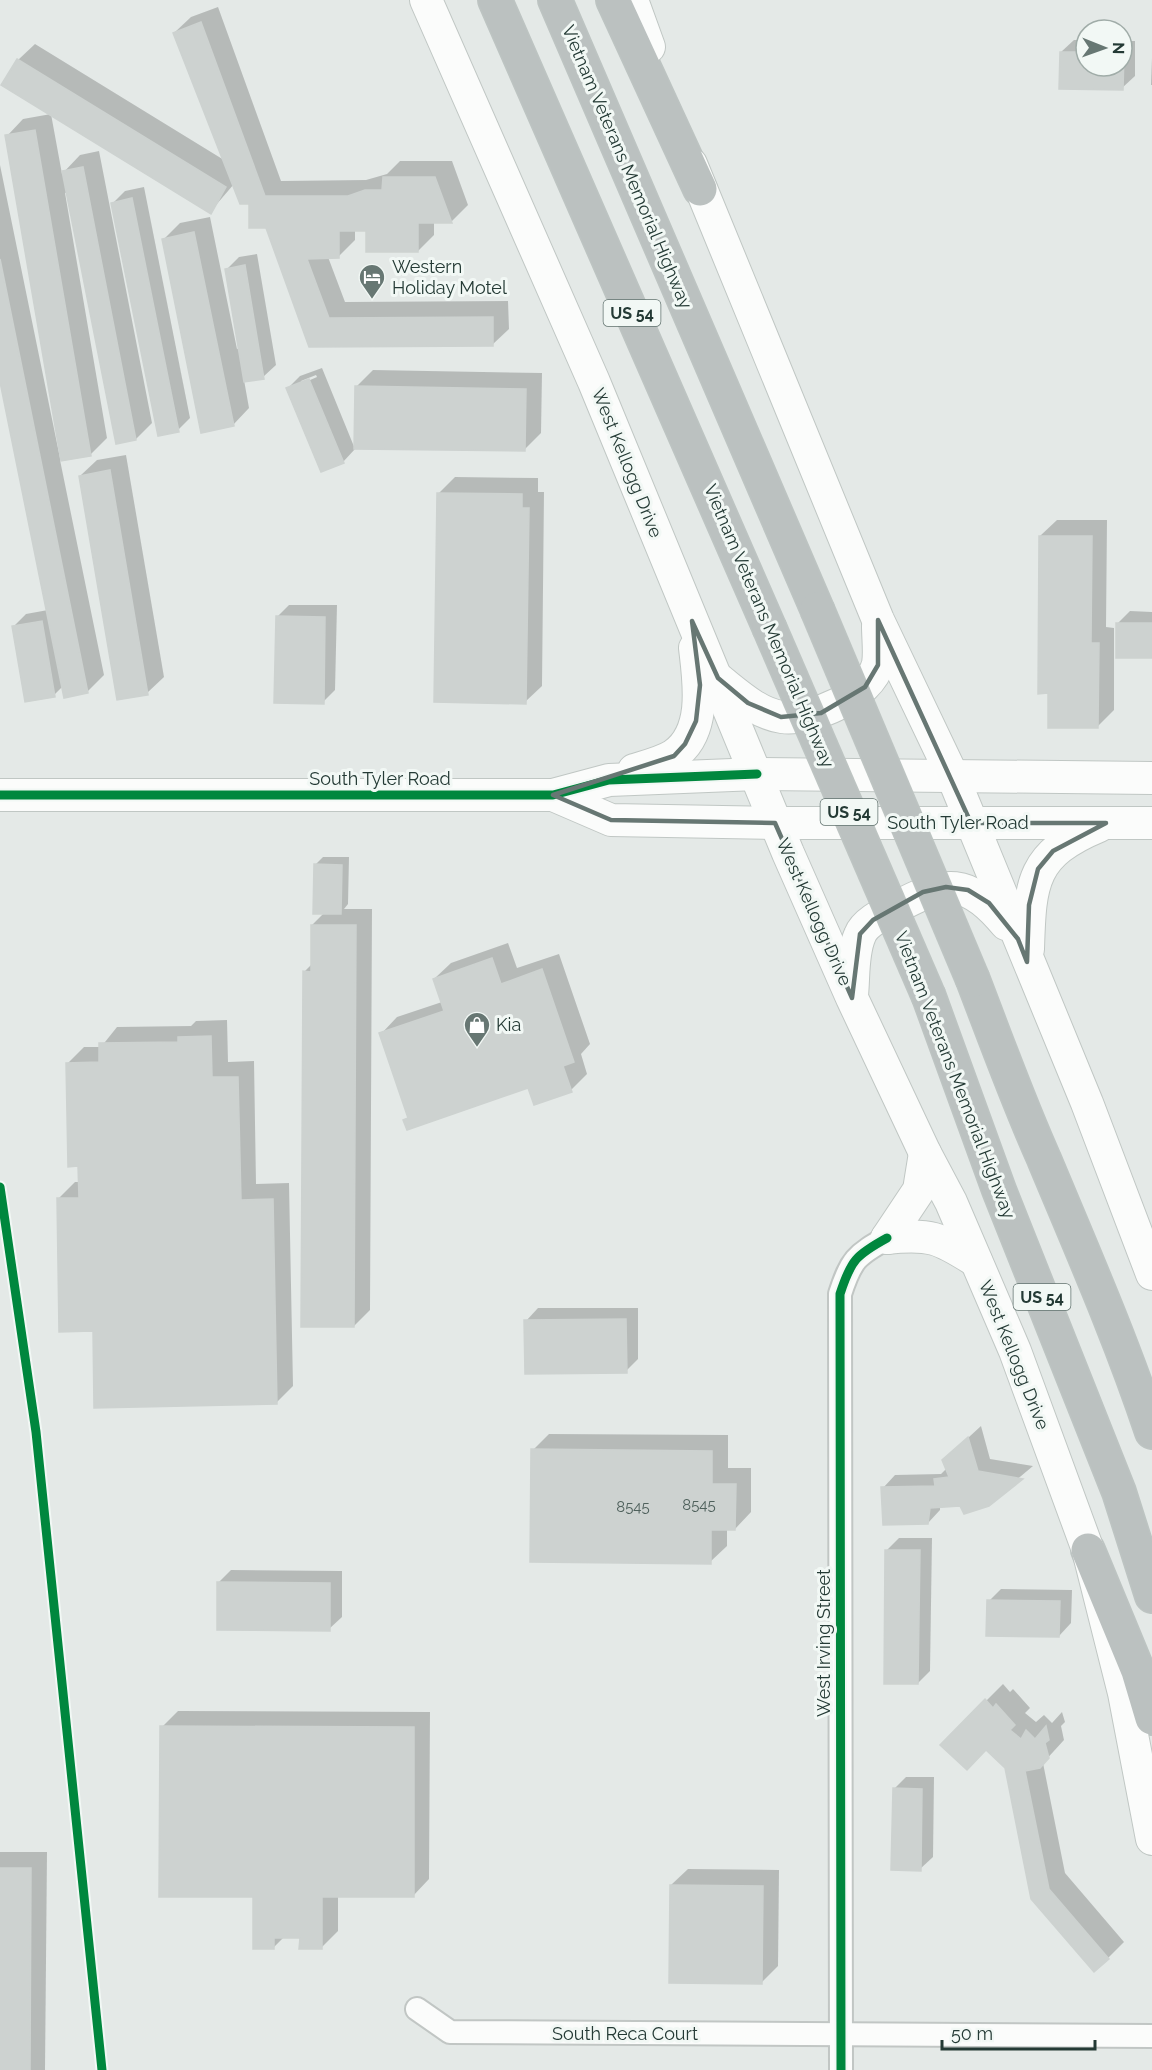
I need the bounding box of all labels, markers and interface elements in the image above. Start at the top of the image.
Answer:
north arrow [1074,18,1134,78]
street label: Vietnam Veterans Memorial Highway [558,22,697,312]
text: N [1109,42,1128,55]
place label: Western Holiday Motel [392,256,507,298]
hotel icon: Western Holiday Motel [357,262,387,300]
road number: US 54 [604,300,660,326]
street label: West Kellogg Drive [588,385,667,541]
street label: Vietnam Veterans Memorial Highway [700,481,839,771]
street label: South Tyler Road [309,768,451,789]
road number: US 54 [820,799,878,825]
street label: South Tyler Road [887,812,1029,833]
street label: West Kellogg Drive [772,835,857,989]
street label: Vietnam Veterans Memorial Highway [891,928,1020,1222]
shop icon: Kia [462,1010,492,1048]
place label: Kia [496,1014,521,1035]
street label: West Kellogg Drive [975,1277,1054,1433]
road number: US 54 [1014,1284,1070,1310]
house number: 8545 [682,1496,716,1514]
house number: 8545 [616,1498,650,1516]
street label: West Irving Street [813,1569,834,1717]
scale bar [942,2013,1095,2051]
street label: South Reca Court [552,2023,698,2044]
text: 50 m [951,2023,993,2044]

